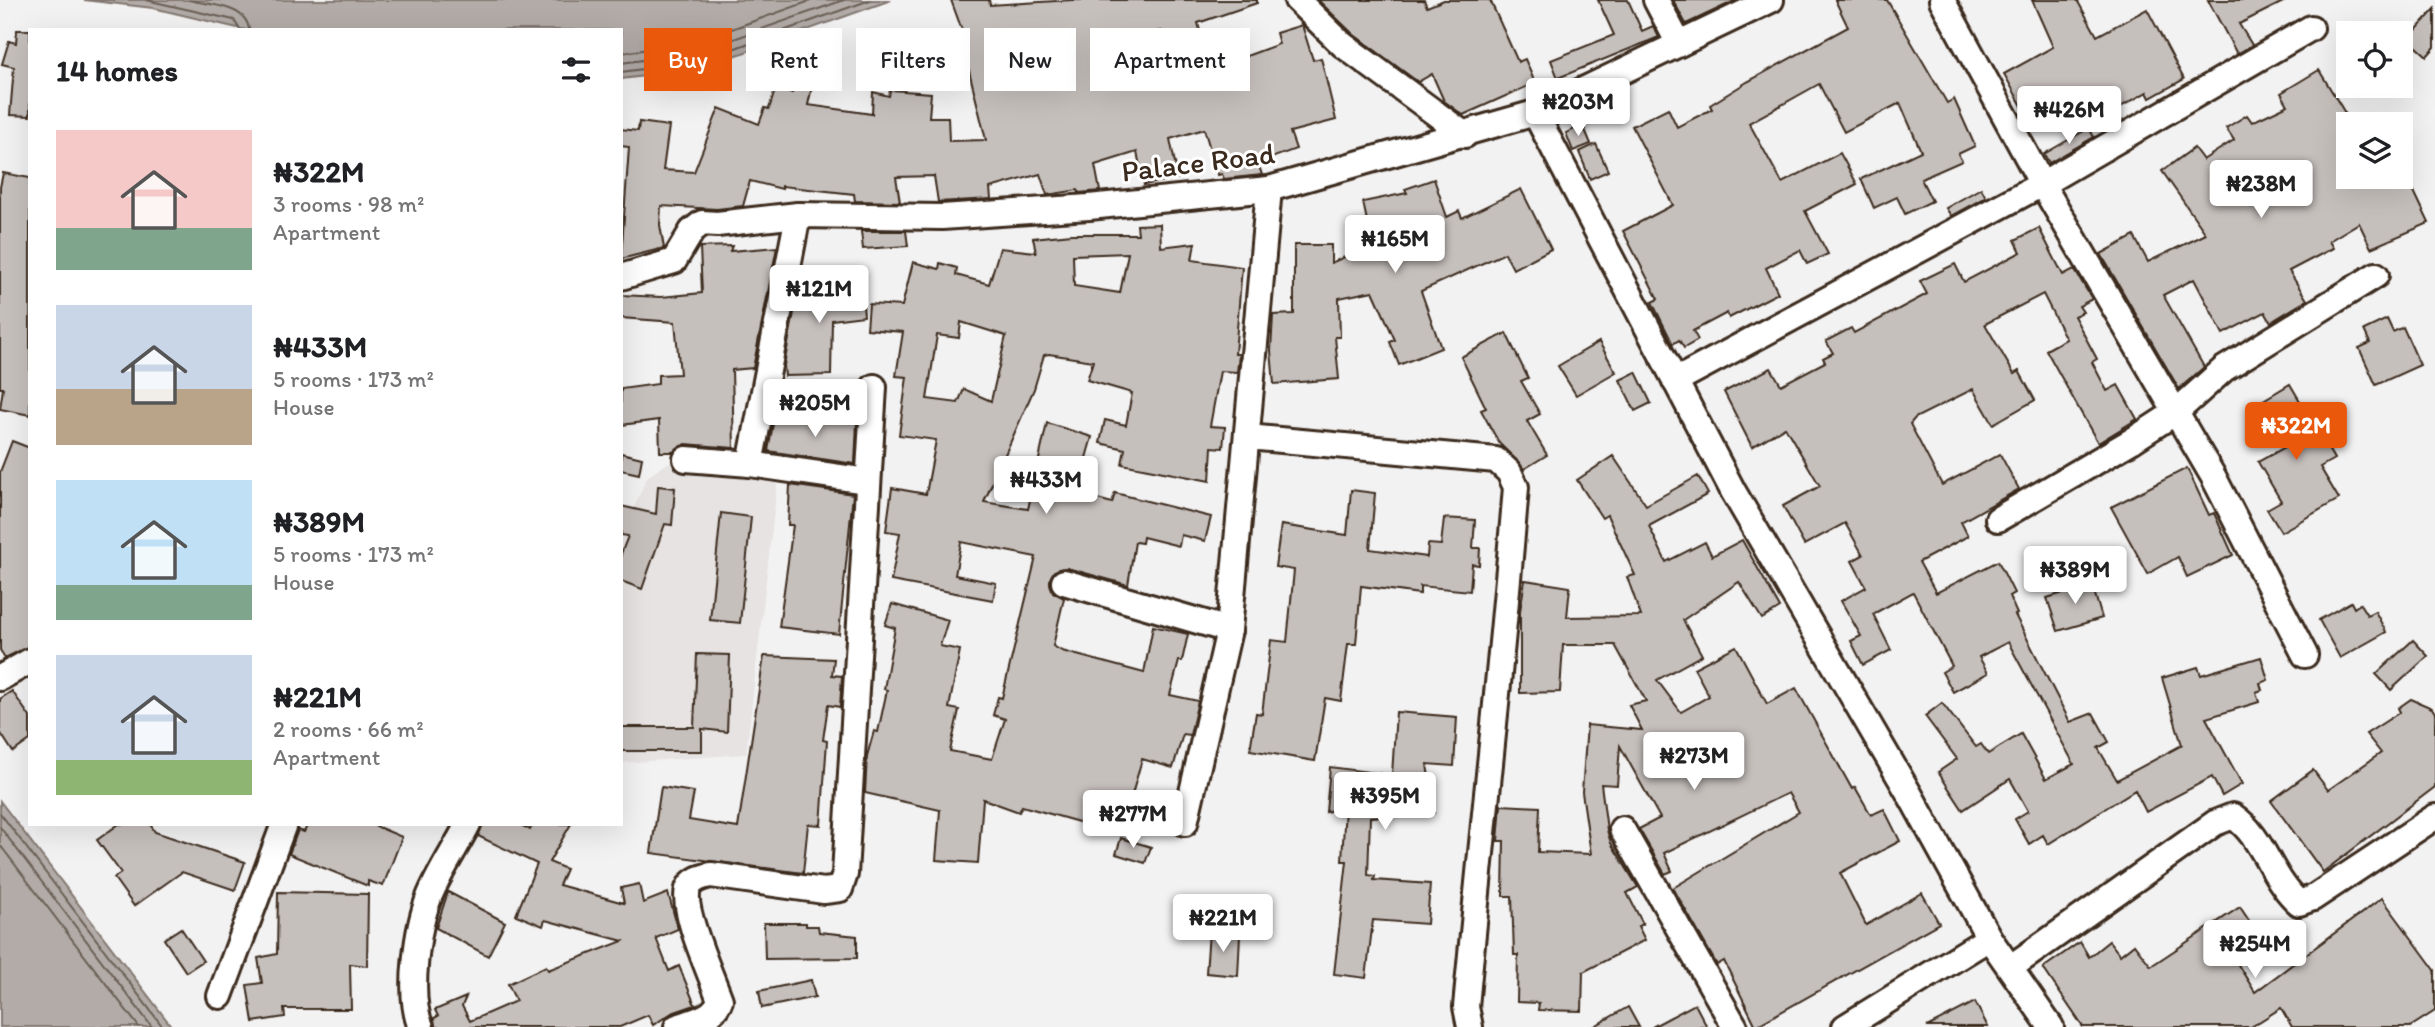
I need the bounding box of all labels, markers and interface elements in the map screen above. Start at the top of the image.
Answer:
map controls [2336,21,2413,189]
button: locate [2336,21,2413,98]
chip: Buy [644,28,732,91]
chip: Rent [746,28,842,91]
chip: Filters [856,28,970,91]
chip: New [984,28,1076,91]
chip: Apartment [1090,28,1250,91]
icon: filters [557,51,595,89]
text: 14 homes [56,52,178,89]
pin: ₦203M [1529,78,1627,138]
pin: ₦426M [2020,86,2118,146]
text: ₦203M [1542,87,1614,115]
text: ₦426M [2033,95,2105,123]
button: layers [2336,112,2413,189]
street label: Palace Road [1119,134,1277,190]
text: ₦322M [273,153,365,190]
icon: home [112,158,196,242]
pin: ₦238M [2212,160,2310,220]
text: ₦238M [2226,169,2296,197]
text: 3 rooms · 98 m² [273,190,424,218]
pin: ₦165M [1346,216,1444,275]
text: Apartment [273,218,380,246]
text: ₦165M [1361,224,1429,252]
pin: ₦121M [770,266,868,325]
text: ₦121M [786,274,852,302]
text: ₦433M [273,328,367,365]
icon: home [112,333,196,417]
text: 5 rooms · 173 m² [273,365,434,393]
pin: ₦205M [766,380,864,439]
text: ₦205M [779,388,851,416]
text: House [273,393,335,421]
pin: ₦322M [2247,402,2345,462]
text: ₦322M [2261,411,2331,439]
pin: ₦433M [997,456,1095,516]
text: ₦433M [1010,465,1082,493]
text: ₦389M [273,503,365,540]
icon: home [112,508,196,592]
text: 5 rooms · 173 m² [273,540,434,568]
pin: ₦389M [2026,546,2124,606]
text: ₦389M [2040,555,2110,583]
text: House [273,568,335,596]
text: ₦221M [273,678,362,715]
icon: home [112,683,196,767]
text: 2 rooms · 66 m² [273,715,424,743]
pin: ₦273M [1645,732,1743,792]
text: ₦273M [1659,741,1729,769]
text: Apartment [273,743,380,771]
pin: ₦395M [1336,772,1434,832]
text: ₦395M [1350,781,1420,809]
pin: ₦277M [1084,790,1182,850]
text: ₦277M [1099,799,1167,827]
pin: ₦221M [1174,894,1272,954]
text: ₦221M [1189,903,1257,931]
pin: ₦254M [2206,920,2304,980]
text: ₦254M [2219,929,2291,957]

